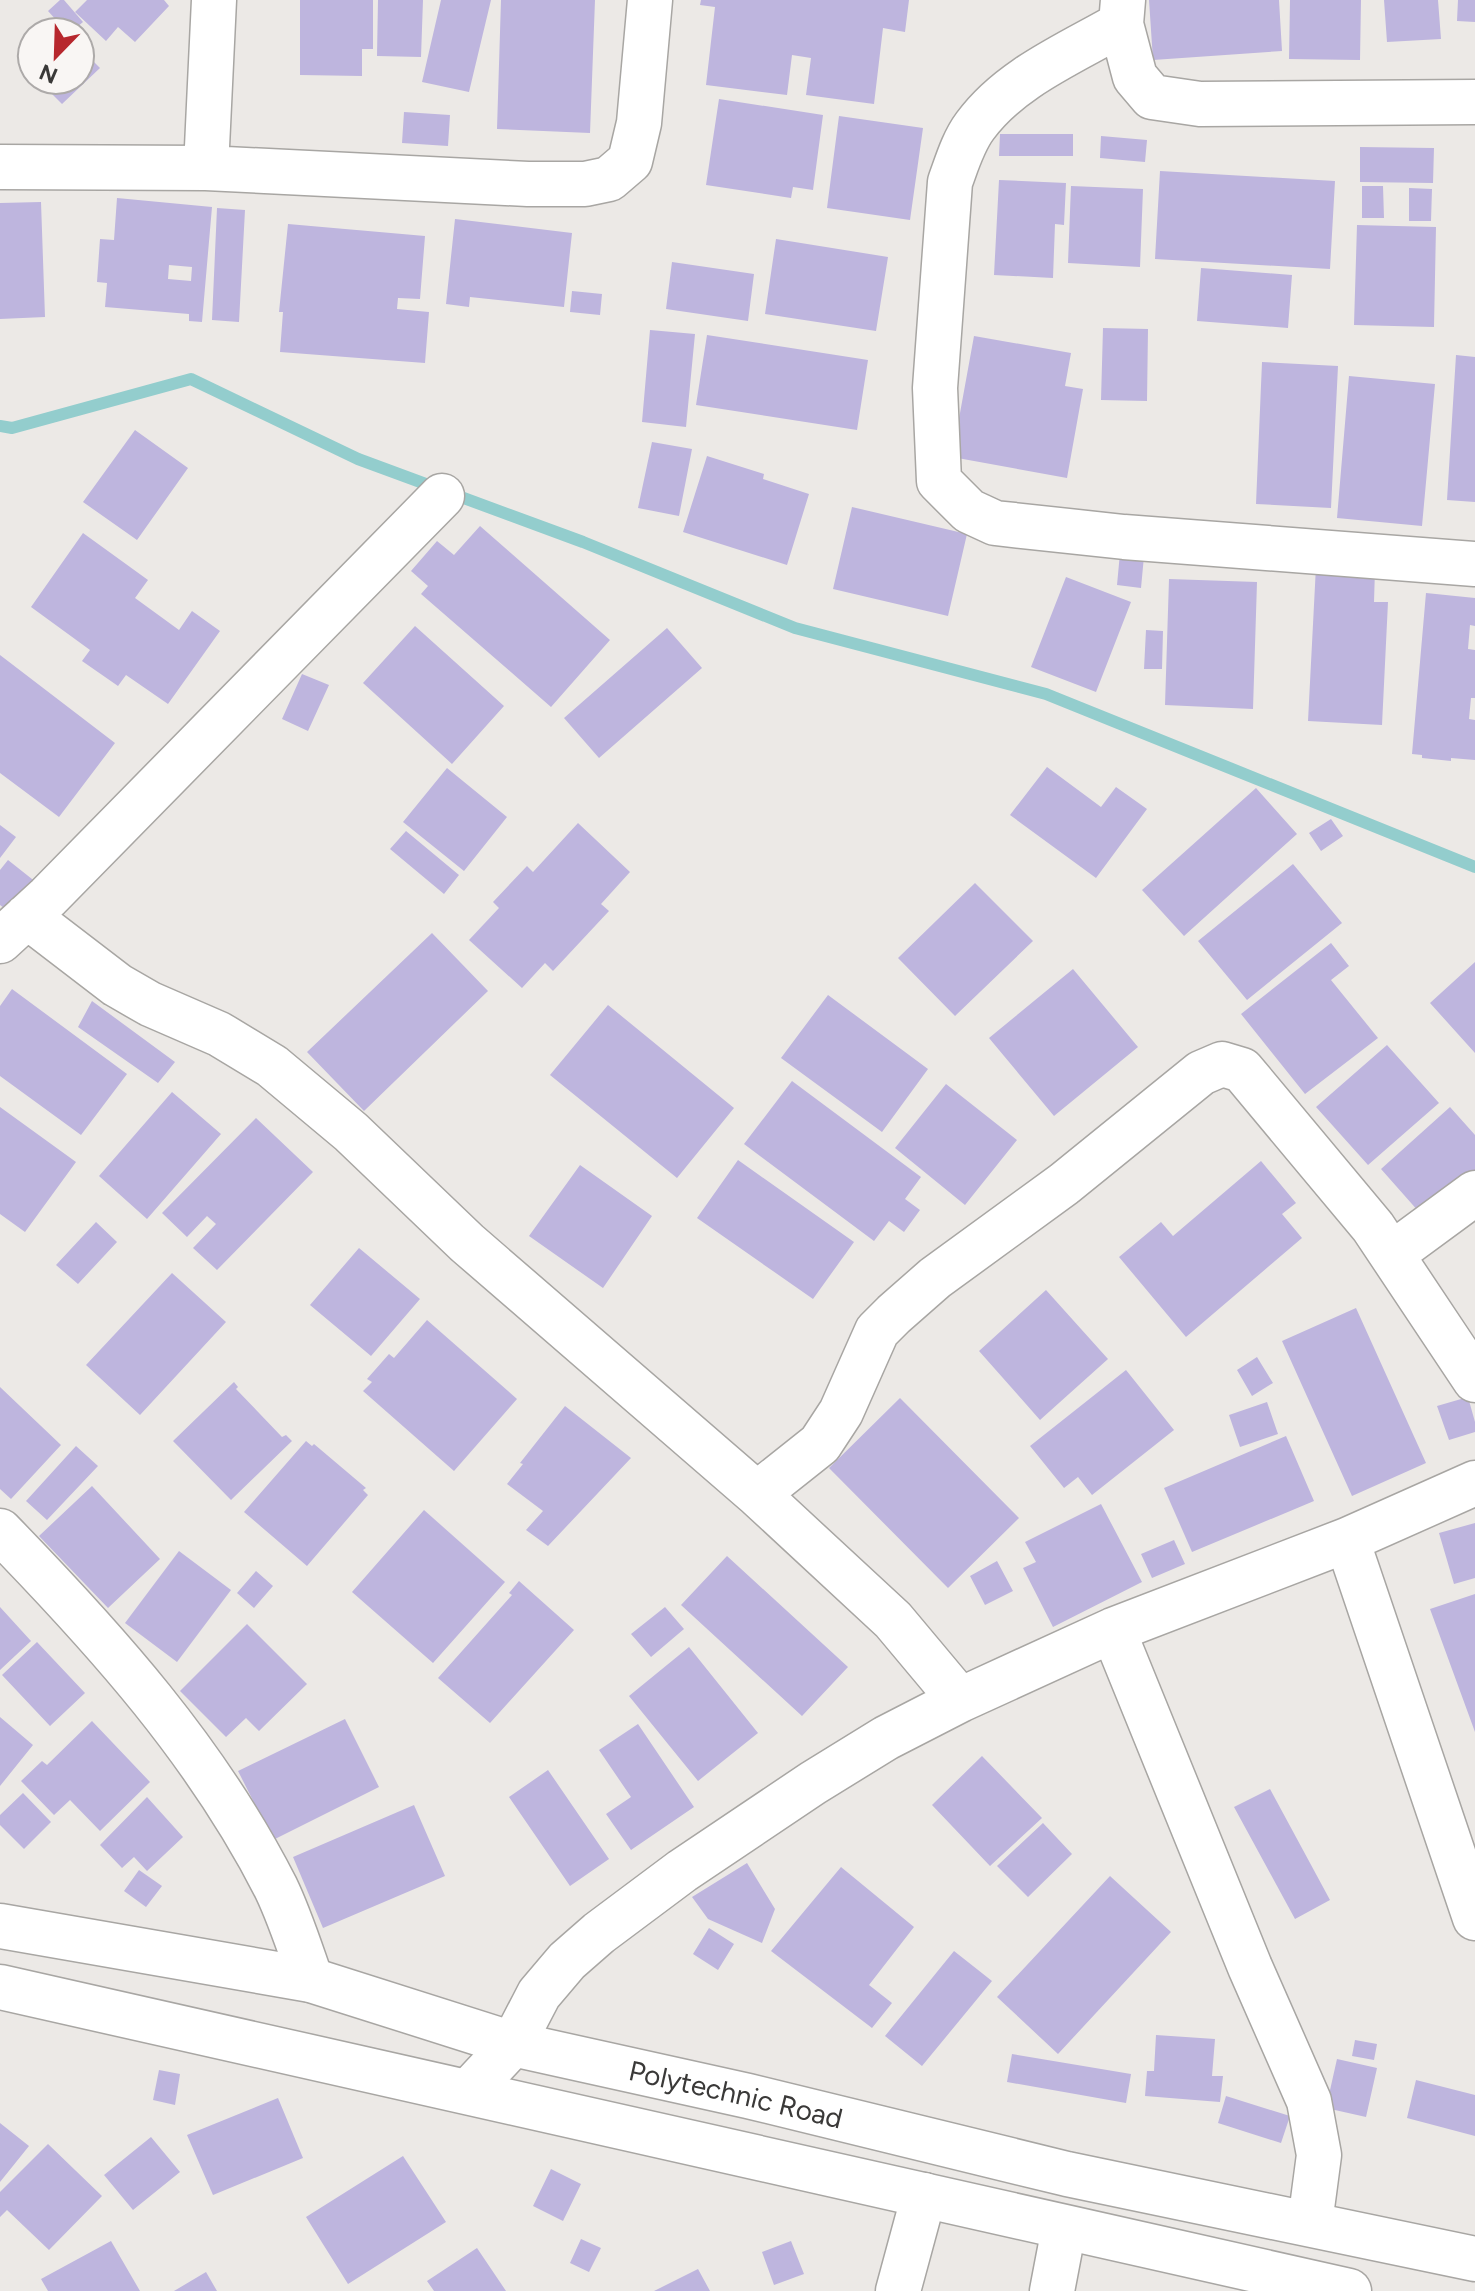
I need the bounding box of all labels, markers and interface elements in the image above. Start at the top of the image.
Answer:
north arrow [16,16,96,96]
text: N [35,58,61,90]
street label: Polytechnic Road [626,2053,846,2136]

